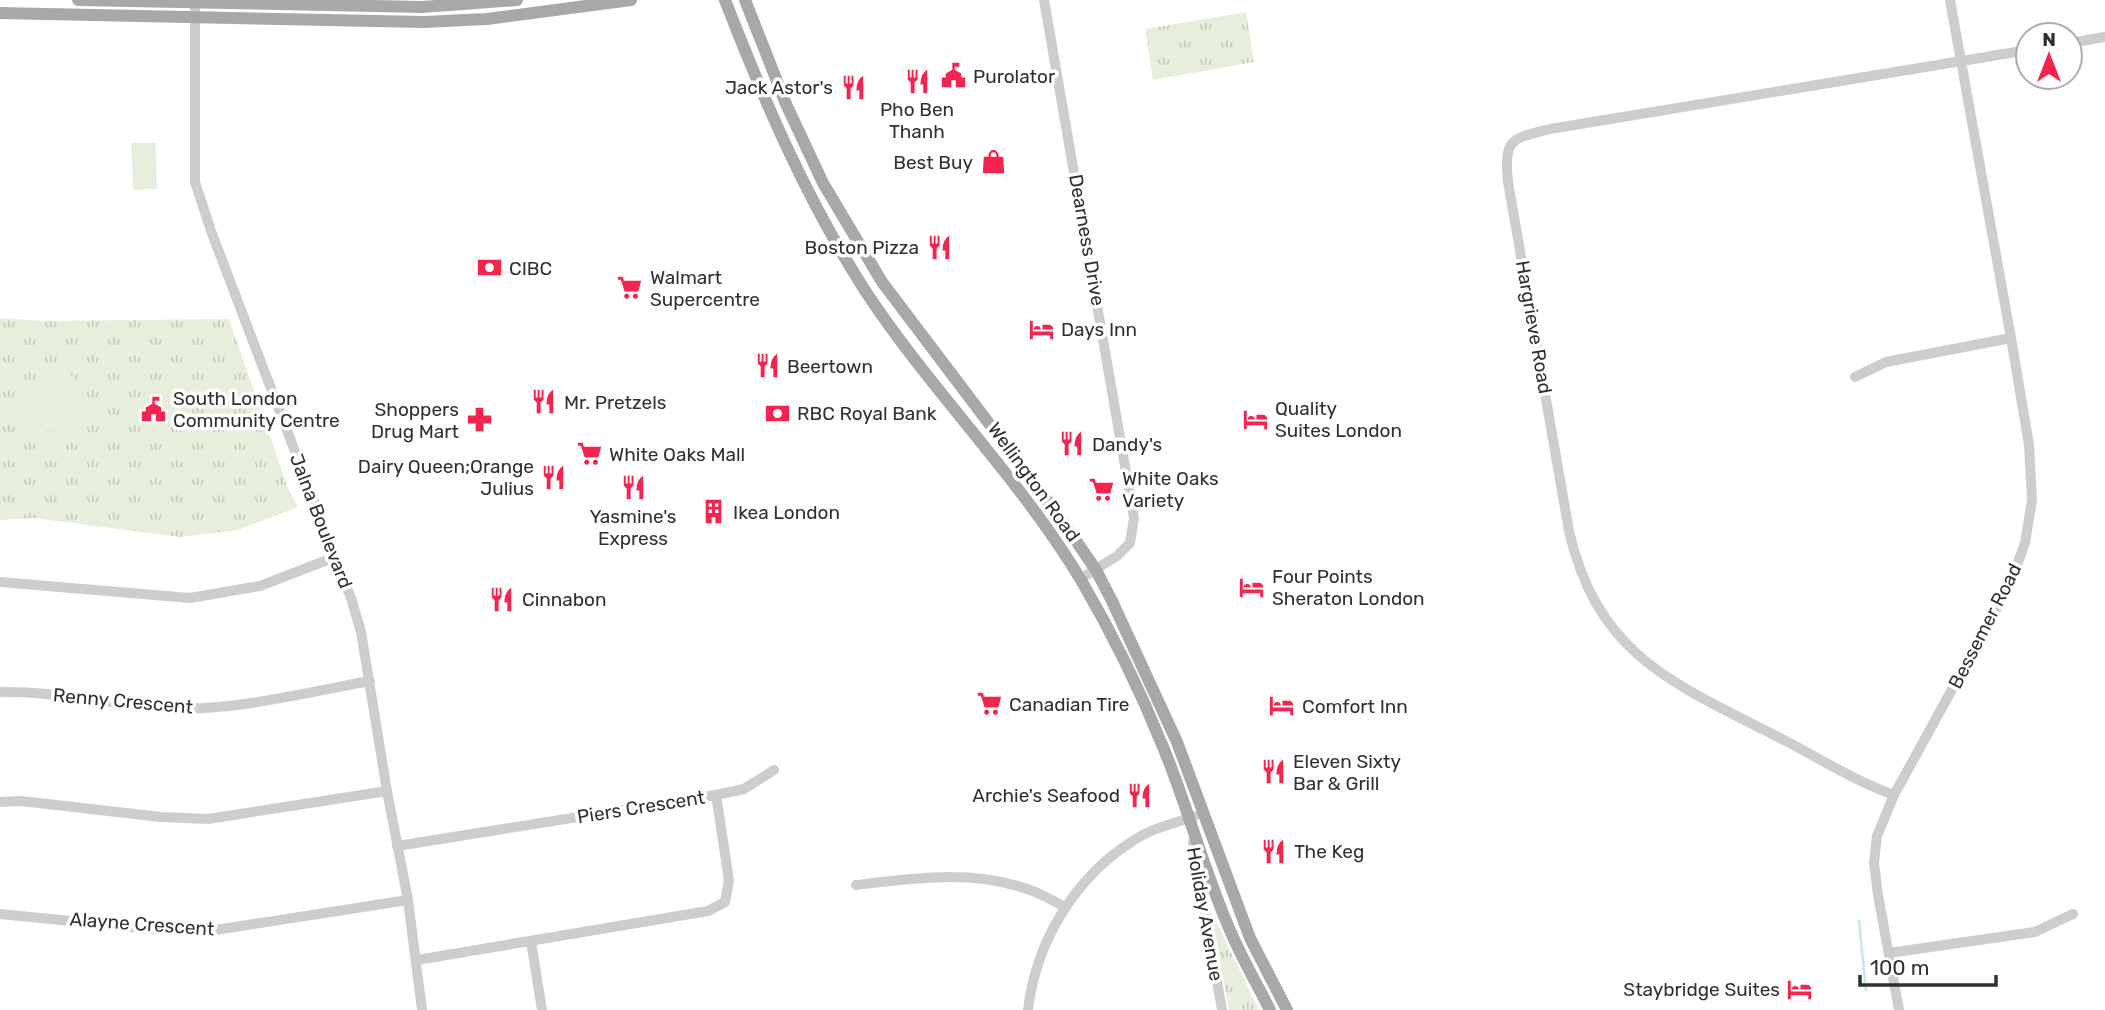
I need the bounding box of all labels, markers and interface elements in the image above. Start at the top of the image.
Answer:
north arrow [2014,21,2084,91]
text: N [2042,28,2056,51]
public building icon: Purolator [939,62,967,90]
place label: Purolator [973,65,1056,88]
restaurant icon: Pho Ben Thanh [903,67,931,95]
restaurant icon: Jack Astor's [839,73,867,101]
place label: Jack Astor's [725,76,833,99]
place label: Pho Ben Thanh [880,98,954,143]
shop icon: Best Buy [979,148,1007,176]
place label: Best Buy [893,151,973,174]
street label: Dearness Drive [1064,172,1110,308]
restaurant icon: Boston Pizza [925,233,953,261]
place label: Boston Pizza [805,236,919,259]
bank icon: CIBC [475,254,503,282]
place label: CIBC [509,257,552,280]
street label: Hargrieve Road [1511,259,1557,395]
place label: Walmart Supercentre [650,266,760,311]
supermarket icon: Walmart Supercentre [616,274,644,302]
hotel icon: Days Inn [1027,315,1055,343]
place label: Days Inn [1061,318,1137,341]
restaurant icon: Beertown [753,352,781,380]
place label: Beertown [787,355,873,378]
place label: South London Community Centre [173,387,340,432]
restaurant icon: Mr. Pretzels [530,388,558,416]
place label: Mr. Pretzels [564,391,666,414]
public building icon: South London Community Centre [139,395,167,423]
place label: Quality Suites London [1275,397,1402,442]
place label: Shoppers Drug Mart [371,398,460,443]
bank icon: RBC Royal Bank [763,399,791,427]
place label: RBC Royal Bank [797,402,937,425]
hotel icon: Quality Suites London [1241,405,1269,433]
pharmacy icon: Shoppers Drug Mart [465,406,493,434]
street label: Wellington Road [983,418,1085,546]
restaurant icon: Dandy's [1058,430,1086,458]
place label: Dandy's [1092,433,1162,456]
supermarket icon: White Oaks Mall [575,440,603,468]
place label: White Oaks Mall [609,443,745,466]
street label: Jalna Boulevard [285,450,357,592]
place label: Dairy Queen;Orange Julius [358,455,534,500]
restaurant icon: Dairy Queen;Orange Julius [540,463,568,491]
place label: White Oaks Variety [1122,467,1219,512]
restaurant icon: Yasmine's Express [619,474,647,502]
supermarket icon: White Oaks Variety [1088,475,1116,503]
building icon: Ikea London [699,498,727,526]
place label: Ikea London [733,501,840,524]
place label: Yasmine's Express [589,505,677,550]
street label: Bessemer Road [1944,560,2026,692]
place label: Four Points Sheraton London [1272,565,1425,610]
hotel icon: Four Points Sheraton London [1238,573,1266,601]
restaurant icon: Cinnabon [488,585,516,613]
place label: Cinnabon [522,588,607,611]
street label: Renny Crescent [52,683,194,719]
supermarket icon: Canadian Tire [975,690,1003,718]
hotel icon: Comfort Inn [1268,692,1296,720]
place label: Canadian Tire [1009,693,1129,716]
place label: Comfort Inn [1302,695,1408,718]
place label: Eleven Sixty Bar & Grill [1293,750,1401,795]
restaurant icon: Eleven Sixty Bar & Grill [1259,758,1287,786]
restaurant icon: Archie's Seafood [1126,781,1154,809]
place label: Archie's Seafood [972,784,1120,807]
street label: Piers Crescent [576,785,707,828]
restaurant icon: The Keg [1260,837,1288,865]
place label: The Keg [1294,840,1364,863]
street label: Holiday Avenue [1182,845,1228,983]
street label: Alayne Crescent [69,907,216,941]
scale bar [1860,944,1996,988]
text: 100 m [1870,955,1929,980]
hotel icon: Staybridge Suites [1786,975,1814,1003]
place label: Staybridge Suites [1623,978,1780,1001]

